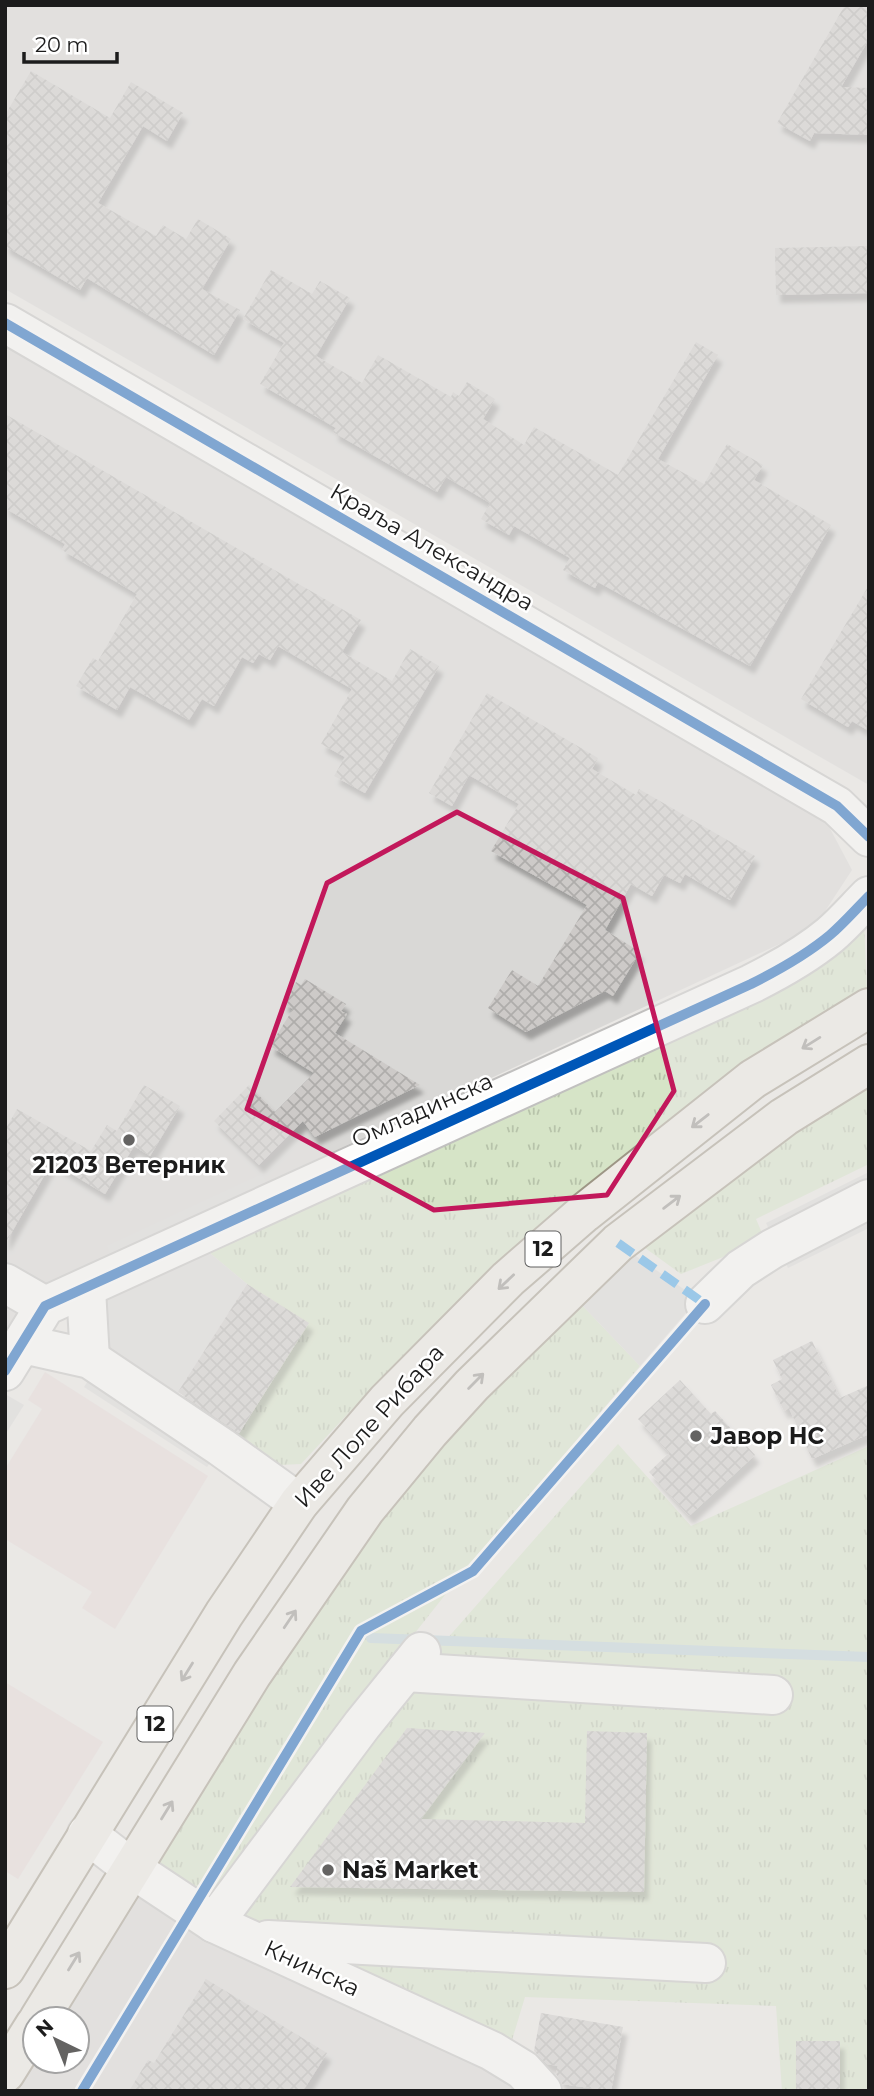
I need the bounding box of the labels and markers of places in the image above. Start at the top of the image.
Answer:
marker: 21203 Ветерник [121,1132,137,1148]
place label: 21203 Ветерник [33,1151,226,1179]
place label: Јавор НС [710,1422,825,1450]
marker: Јавор НС [688,1428,704,1444]
place label: Naš Market [342,1856,479,1884]
marker: Naš Market [320,1862,336,1878]

